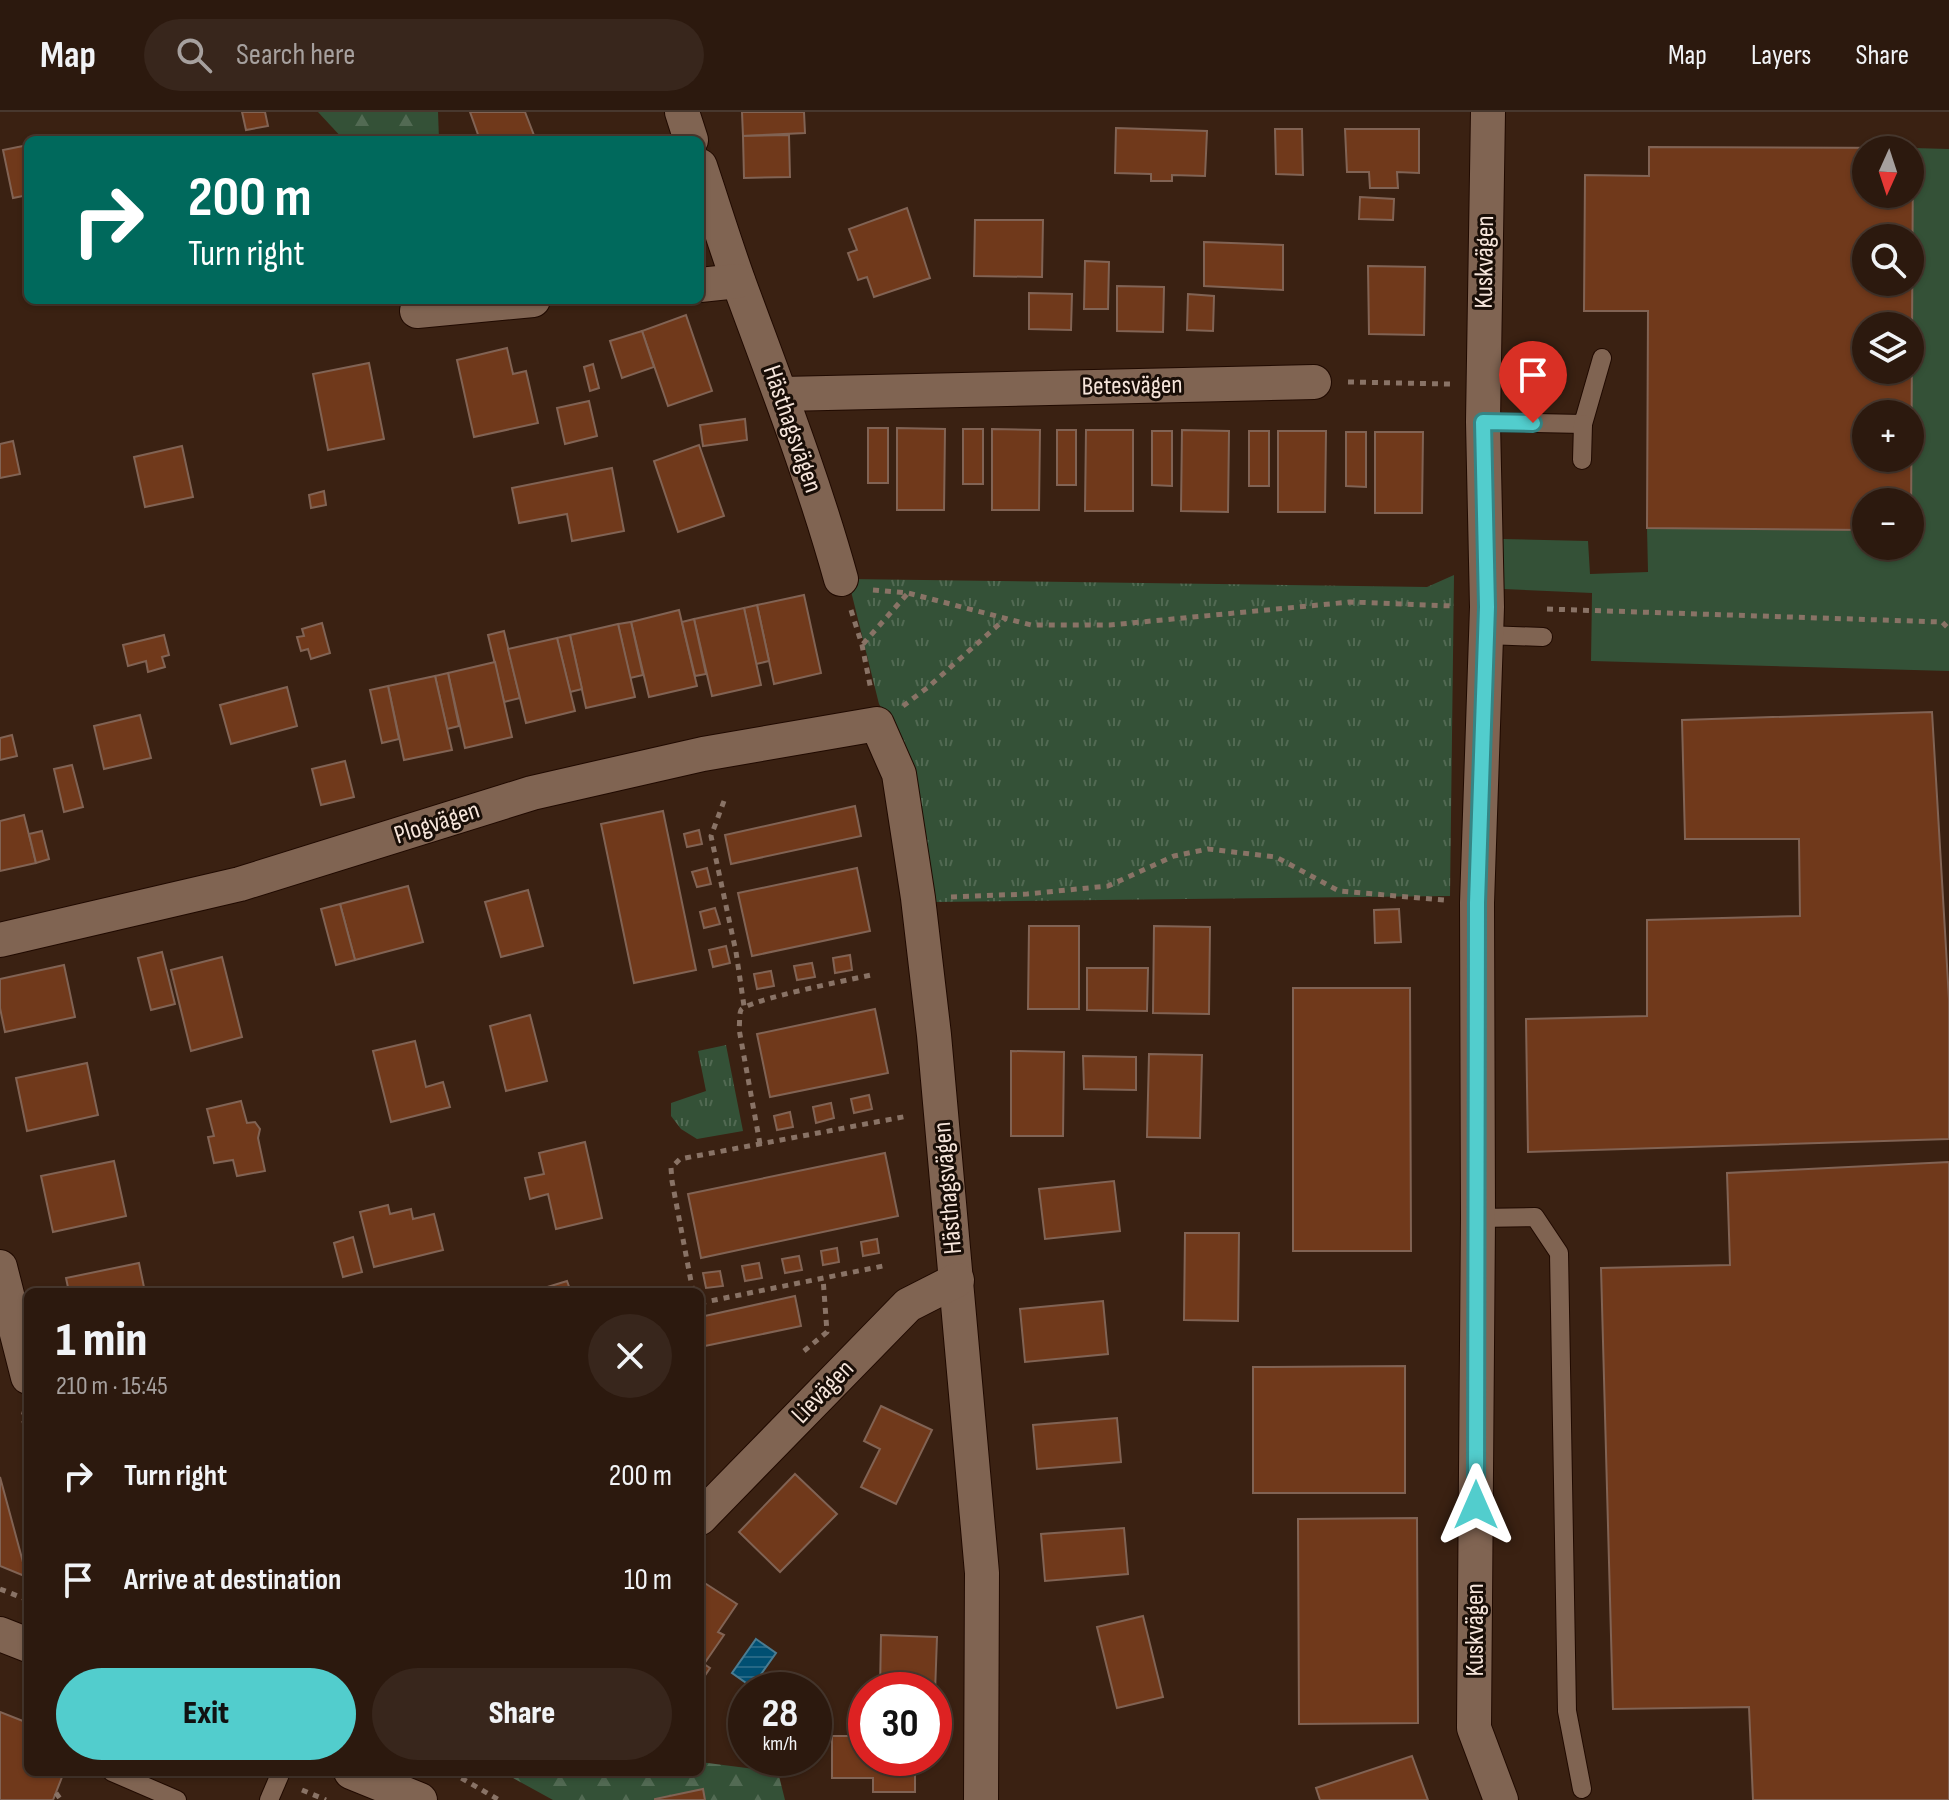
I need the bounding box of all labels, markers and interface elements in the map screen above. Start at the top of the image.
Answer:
search box [144,19,704,91]
text: Map [40,33,96,78]
icon: search [172,33,216,77]
text: Search here [236,37,355,73]
text: Map [1668,39,1707,72]
text: Layers [1751,39,1811,72]
text: Share [1855,39,1909,72]
north arrow [1852,136,1924,208]
map controls [1852,136,1924,560]
text: 200 m [188,165,312,232]
icon: right [56,168,160,272]
street label: Kuskvägen [1469,215,1501,309]
button: search [1852,224,1924,296]
text: Turn right [188,233,305,276]
button: layers [1852,312,1924,384]
pin [1499,341,1567,423]
icon: arrive [1511,353,1555,397]
street label: Hästhagsvägen [756,361,828,497]
street label: Betesvägen [1081,370,1183,402]
button: + [1852,400,1924,472]
button: − [1852,488,1924,560]
street label: Plogvägen [390,795,484,851]
street label: Hästhagsvägen [927,1121,969,1255]
text: 1 min [56,1312,147,1369]
button: close [588,1314,672,1398]
street label: Lievägen [785,1354,861,1430]
text: 210 m · 15:45 [56,1371,168,1402]
icon: right [56,1454,100,1498]
text: Turn right [124,1458,227,1494]
text: 200 m [609,1458,672,1494]
position arrow [1434,1463,1518,1547]
icon: arrive [56,1558,100,1602]
text: Arrive at destination [124,1562,341,1598]
text: 10 m [624,1562,672,1598]
street label: Kuskvägen [1460,1583,1491,1677]
button: Exit [56,1668,356,1760]
button: Share [372,1668,672,1760]
speed limit sign: 30 [848,1672,952,1776]
text: 28 [762,1690,798,1738]
text: km/h [763,1732,797,1756]

